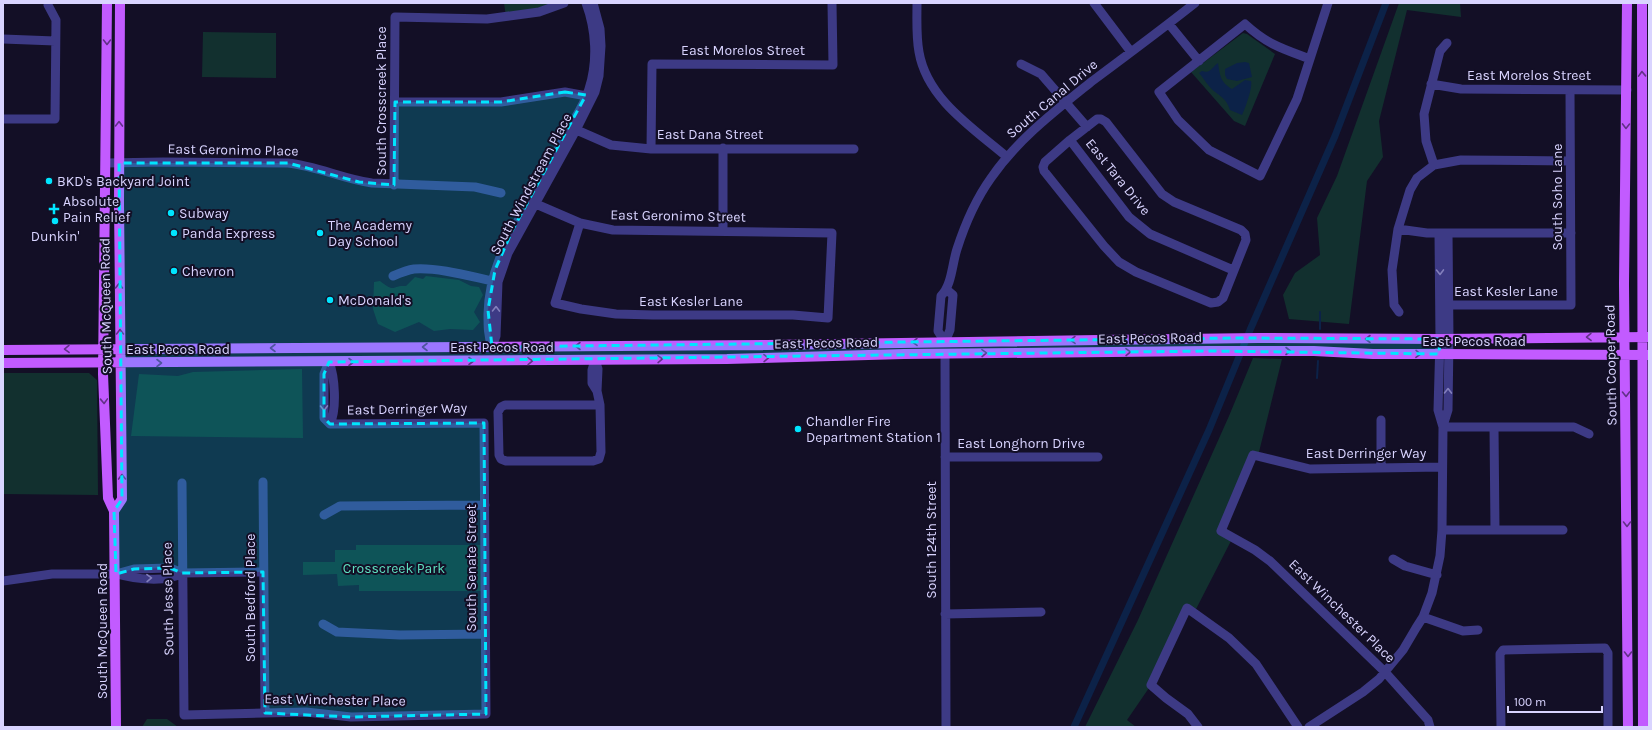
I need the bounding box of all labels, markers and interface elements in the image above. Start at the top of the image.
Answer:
street label: South Crosscreek Place [373,26,390,176]
one-way arrow [103,39,111,45]
street label: East Morelos Street [681,42,805,59]
street label: South Canal Drive [1003,56,1101,142]
street label: East Morelos Street [1467,67,1591,84]
one-way arrow [1637,71,1646,77]
street label: South Windstream Place [486,110,576,258]
one-way arrow [115,121,123,127]
one-way arrow [1622,123,1630,129]
street label: East Dana Street [657,126,763,143]
street label: East Tara Drive [1082,135,1154,219]
street label: East Geronimo Place [167,140,299,160]
street label: South Soho Lane [1549,143,1566,251]
place label: BKD's Backyard Joint [57,173,189,190]
marker: BKD's Backyard Joint [44,176,54,186]
place label: Absolute Pain Relief [63,193,130,226]
marker: Absolute Pain Relief [48,203,60,215]
place label: Subway [179,205,229,222]
street label: East Geronimo Street [610,206,746,226]
marker: Subway [166,208,176,218]
marker: Dunkin' [50,216,60,226]
place label: The Academy Day School [328,217,413,250]
place label: Panda Express [182,225,275,242]
place label: Dunkin' [31,228,79,245]
marker: Panda Express [169,228,179,238]
marker: The Academy Day School [315,228,325,238]
street label: South McQueen Road [96,238,116,374]
place label: Chevron [182,263,234,280]
marker: Chevron [169,266,179,276]
one-way arrow [1436,269,1444,275]
one-way arrow [115,283,124,289]
street label: East Kesler Lane [1454,283,1558,300]
place label: McDonald's [338,292,412,309]
street label: East Kesler Lane [639,293,743,310]
marker: McDonald's [325,295,335,305]
street label: South Cooper Road [1601,304,1621,426]
one-way arrow [492,306,501,312]
one-way arrow [116,329,124,335]
street label: East Pecos Road [1098,329,1202,347]
street label: East Pecos Road [1422,333,1526,350]
one-way arrow [1586,333,1592,341]
street label: East Pecos Road [774,334,878,352]
one-way arrow [1365,335,1371,343]
one-way arrow [1070,336,1076,344]
one-way arrow [912,338,918,346]
street label: East Pecos Road [450,339,554,356]
street label: East Pecos Road [126,341,230,358]
one-way arrow [575,342,581,350]
one-way arrow [422,343,428,351]
one-way arrow [270,344,276,352]
one-way arrow [64,345,70,353]
one-way arrow [1285,347,1291,355]
one-way arrow [1125,348,1131,356]
one-way arrow [981,349,987,357]
one-way arrow [1415,350,1421,358]
one-way arrow [763,354,769,362]
one-way arrow [657,355,663,364]
one-way arrow [468,357,474,365]
one-way arrow [527,357,533,365]
one-way arrow [348,358,354,366]
one-way arrow [156,359,162,367]
one-way arrow [1444,388,1452,394]
one-way arrow [1622,391,1630,397]
one-way arrow [99,398,108,404]
street label: East Derringer Way [347,399,468,419]
one-way arrow [320,405,328,411]
place label: Chandler Fire Department Station 1 [806,413,941,446]
marker: Chandler Fire Department Station 1 [793,424,803,434]
street label: East Longhorn Drive [957,435,1085,452]
street label: East Derringer Way [1306,445,1427,462]
one-way arrow [118,474,126,480]
street label: South 124th Street [923,481,940,599]
street label: South Senate Street [463,504,480,632]
one-way arrow [1623,521,1631,527]
street label: South Bedford Place [242,534,259,662]
street label: South Jesse Place [159,542,177,656]
street label: East Winchester Place [1285,556,1399,666]
park label: Crosscreek Park [343,560,445,577]
street label: South McQueen Road [94,563,111,699]
one-way arrow [146,574,152,582]
one-way arrow [1624,651,1632,657]
scale bar [1508,688,1602,714]
street label: East Winchester Place [264,690,406,710]
text: 100 m [1514,695,1546,709]

